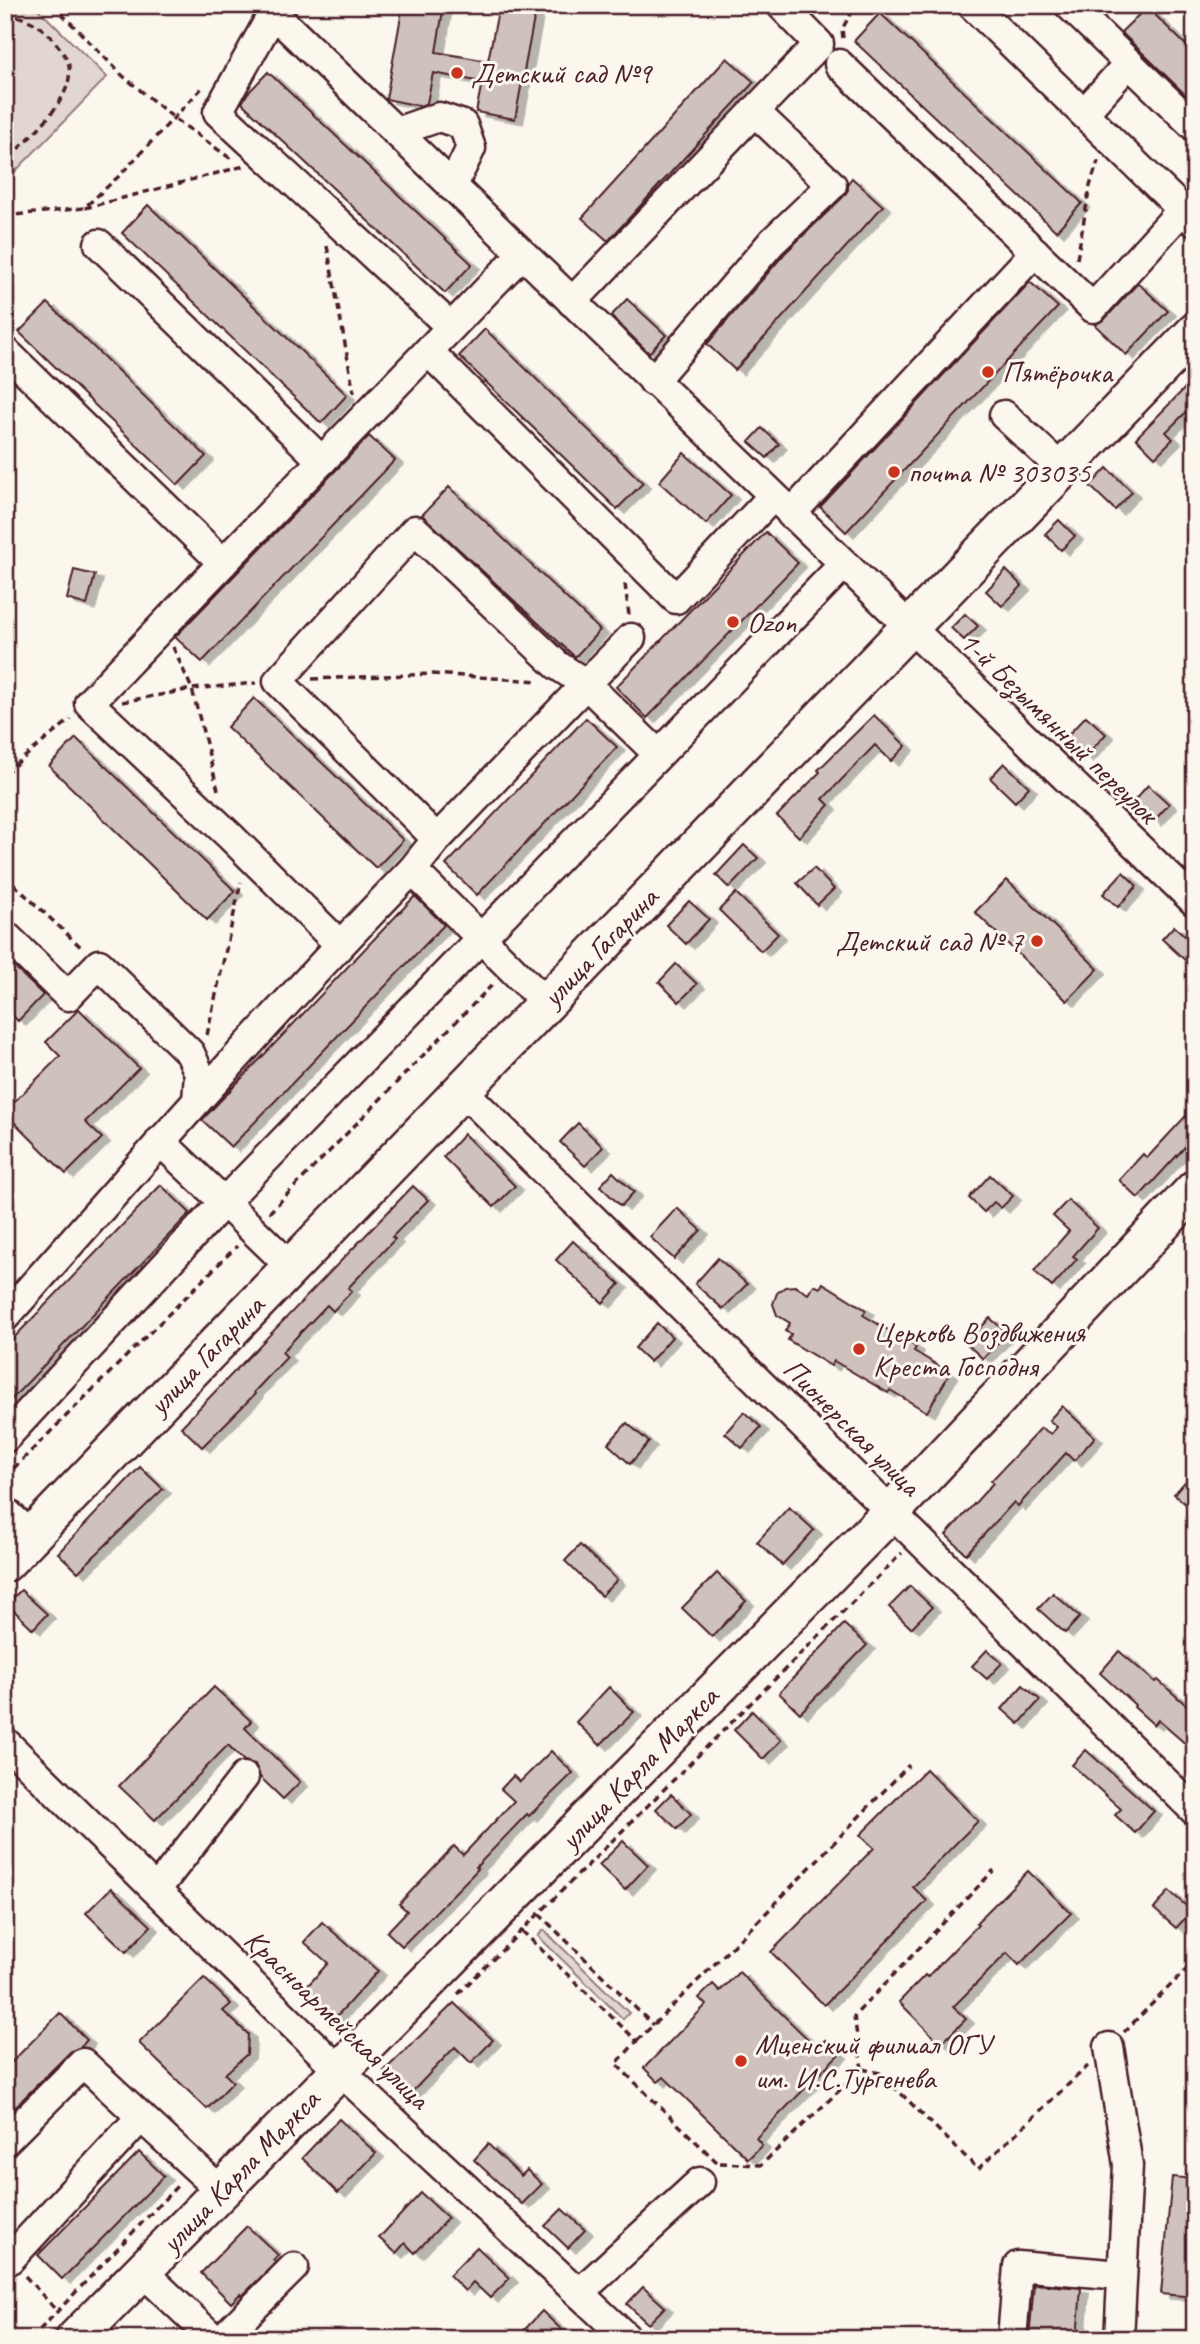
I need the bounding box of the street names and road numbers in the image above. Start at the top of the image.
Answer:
street label: 1-й Безымянный переулок [952,622,1169,834]
street label: улица Гагарина [532,878,668,1016]
street label: улица Гагарина [138,1286,274,1424]
street label: Пионерская улица [775,1350,930,1505]
street label: улица Карла Маркса [550,1677,728,1859]
street label: Красноармейская улица [236,1921,439,2119]
street label: улица Карла Маркса [151,2080,329,2262]

